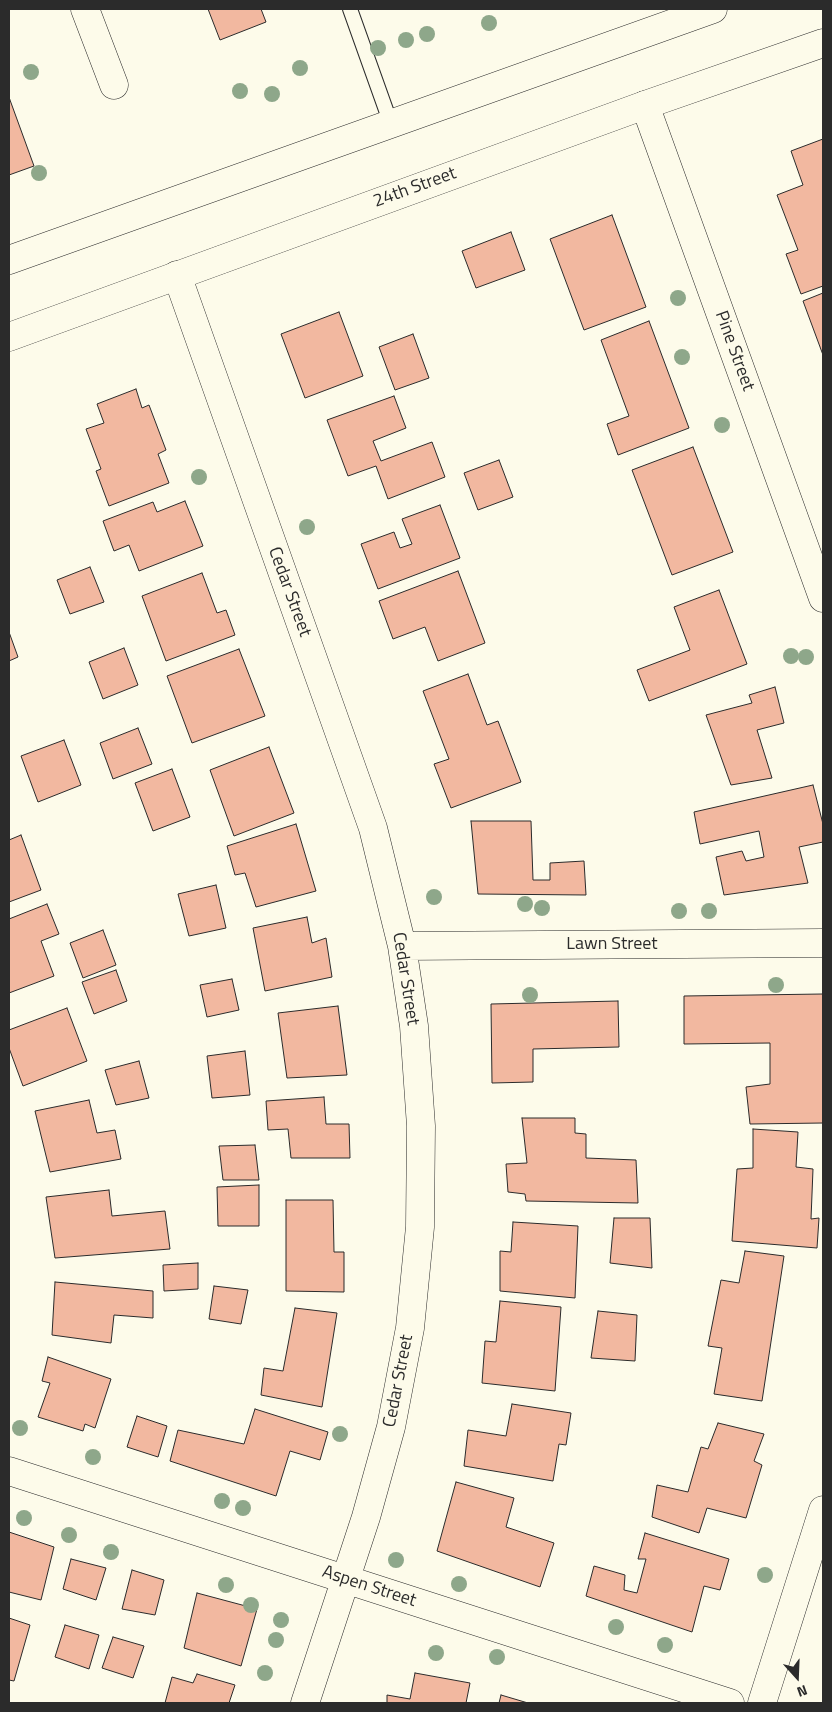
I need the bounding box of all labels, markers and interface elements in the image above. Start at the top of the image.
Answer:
street label: 24th Street [371,163,459,213]
street label: Pine Street [710,308,758,394]
street label: Cedar Street [263,544,315,640]
street label: Cedar Street [387,931,423,1027]
street label: Lawn Street [566,934,658,956]
street label: Cedar Street [379,1333,419,1429]
street label: Aspen Street [319,1562,419,1612]
north arrow [772,1652,822,1702]
text: N [794,1680,810,1703]

